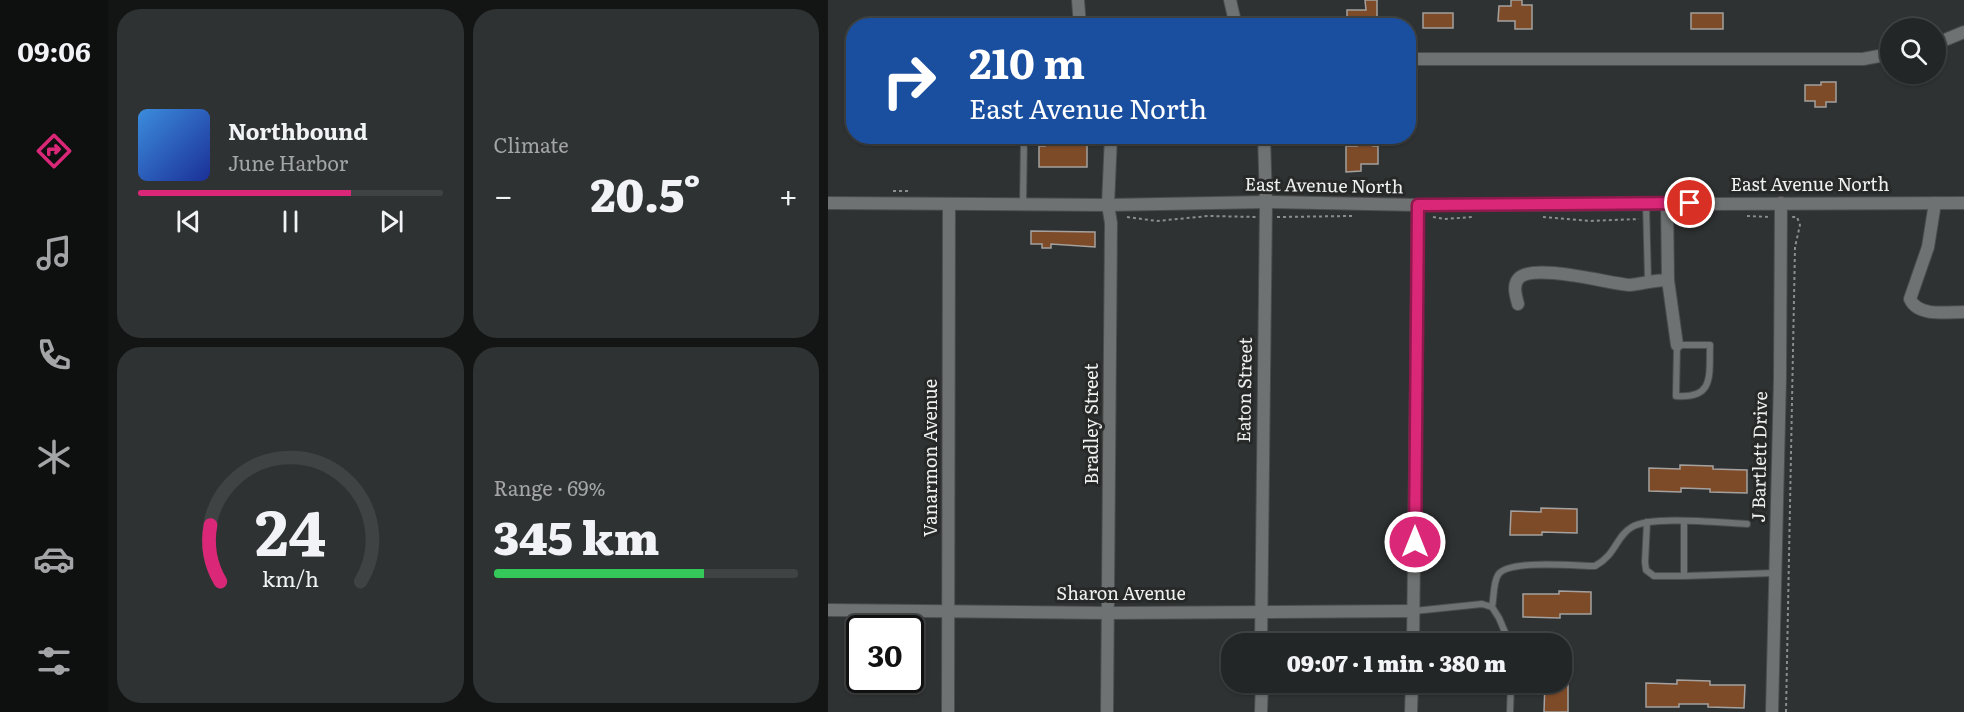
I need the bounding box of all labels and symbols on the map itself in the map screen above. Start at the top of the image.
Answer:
street label: East Avenue North [1244,170,1404,199]
street label: East Avenue North [1731,170,1889,197]
pin [1664,177,1715,228]
street label: Eaton Street [1229,336,1258,443]
street label: Bradley Street [1077,363,1104,485]
street label: Vanarmon Avenue [916,379,943,537]
street label: J Bartlett Drive [1744,391,1773,523]
position arrow [1383,510,1447,574]
street label: Sharon Avenue [1056,579,1186,606]
speed limit sign: 30 [846,615,924,693]

